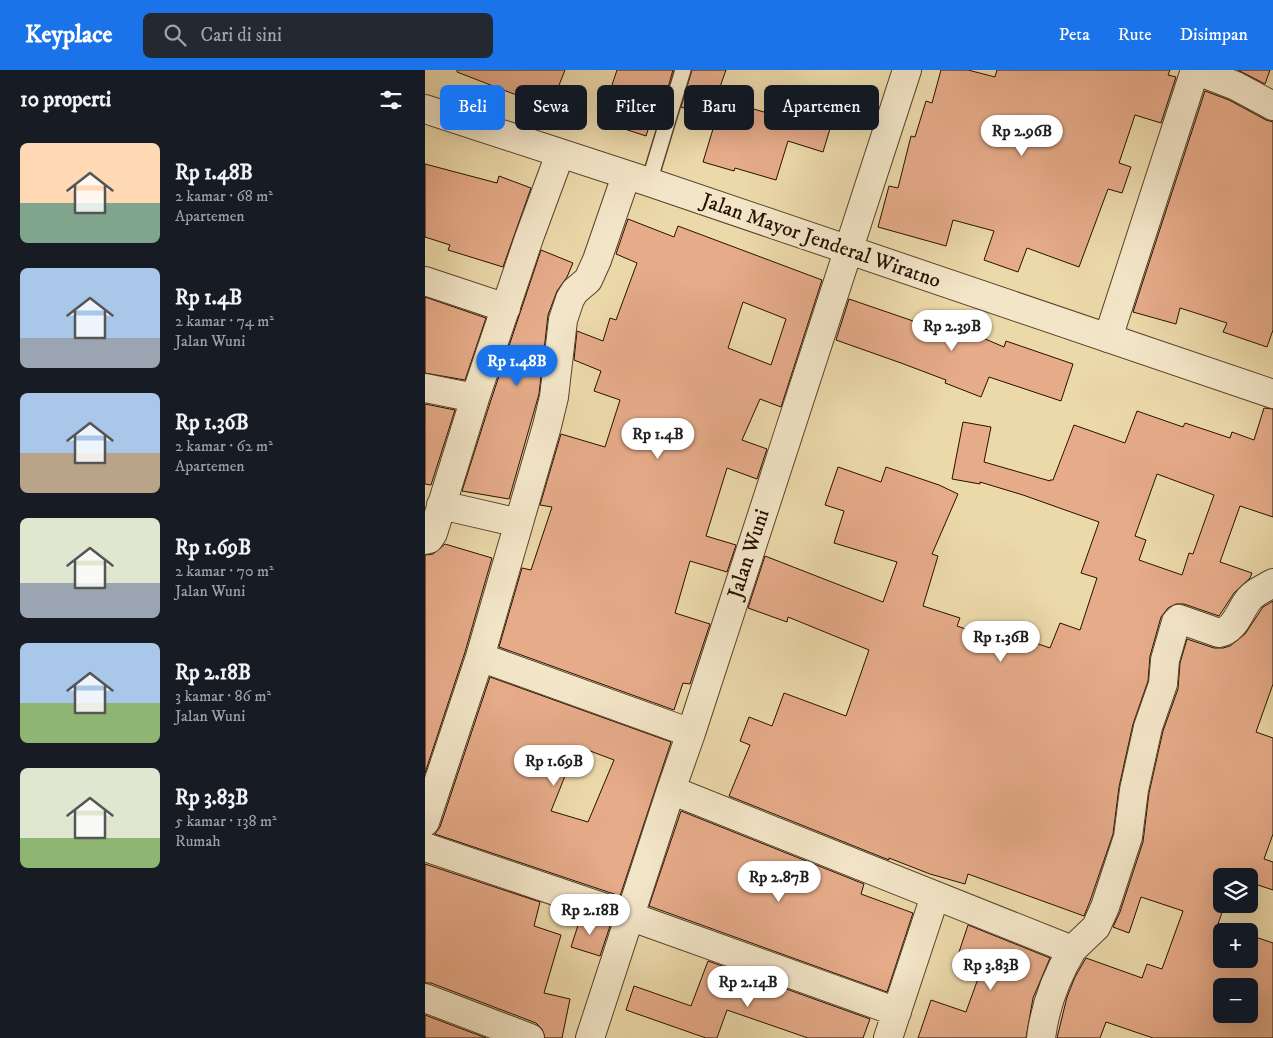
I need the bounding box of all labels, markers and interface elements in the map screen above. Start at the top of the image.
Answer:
search box [143,13,493,58]
text: Keyplace [25,20,113,50]
icon: search [161,21,189,49]
text: Cari di sini [201,24,282,47]
text: Peta [1059,24,1090,46]
text: Rute [1118,24,1152,46]
text: Disimpan [1180,24,1248,46]
chip: Beli [440,85,505,130]
chip: Sewa [515,85,587,130]
chip: Filter [597,85,674,130]
chip: Baru [684,85,754,130]
chip: Apartemen [764,85,879,130]
icon: filters [377,86,405,114]
text: 10 properti [20,87,111,113]
pin: Rp 2.96B [970,114,1074,157]
text: Rp 2.96B [992,121,1052,141]
text: Rp 1.48B [175,160,253,186]
icon: home [60,163,120,223]
text: 2 kamar · 68 m² [175,186,273,206]
street label: Jalan Mayor Jenderal Wiratno [696,187,944,294]
text: Apartemen [175,206,245,226]
text: Rp 1.4B [175,285,242,311]
icon: home [60,288,120,348]
pin: Rp 2.39B [900,310,1004,352]
text: 2 kamar · 74 m² [175,311,274,331]
text: Rp 2.39B [923,316,981,336]
text: Jalan Wuni [175,331,245,351]
pin: Rp 1.48B [465,344,569,387]
text: Rp 1.48B [487,351,547,371]
text: Rp 1.36B [175,410,249,436]
icon: home [60,413,120,473]
pin: Rp 1.4B [612,418,704,460]
text: Rp 1.4B [632,424,684,444]
text: 2 kamar · 62 m² [175,436,273,456]
text: Apartemen [175,456,245,476]
street label: Jalan Wuni [722,506,776,604]
text: Rp 1.69B [175,535,251,561]
icon: home [60,538,120,598]
text: 2 kamar · 70 m² [175,561,274,581]
text: Jalan Wuni [175,581,245,601]
pin: Rp 1.36B [949,620,1053,663]
text: Rp 1.36B [973,627,1029,647]
text: Rp 2.18B [175,660,251,686]
icon: home [60,663,120,723]
text: 3 kamar · 86 m² [175,686,271,706]
text: Jalan Wuni [175,706,245,726]
pin: Rp 1.69B [502,744,606,787]
text: Rp 1.69B [525,751,583,771]
text: Rp 3.83B [175,785,248,811]
icon: home [60,788,120,848]
text: 5 kamar · 138 m² [175,811,277,831]
text: Rumah [175,831,221,851]
pin: Rp 2.87B [727,860,831,903]
text: Rp 2.87B [749,867,809,887]
map controls [1213,868,1258,1023]
button: layers [1213,868,1258,913]
pin: Rp 2.18B [538,894,642,936]
text: Rp 2.18B [561,900,619,920]
button: + [1213,923,1258,968]
pin: Rp 3.83B [939,948,1043,991]
text: Rp 3.83B [963,955,1019,975]
pin: Rp 2.14B [696,966,800,1008]
text: Rp 2.14B [718,972,778,992]
button: − [1213,978,1258,1023]

